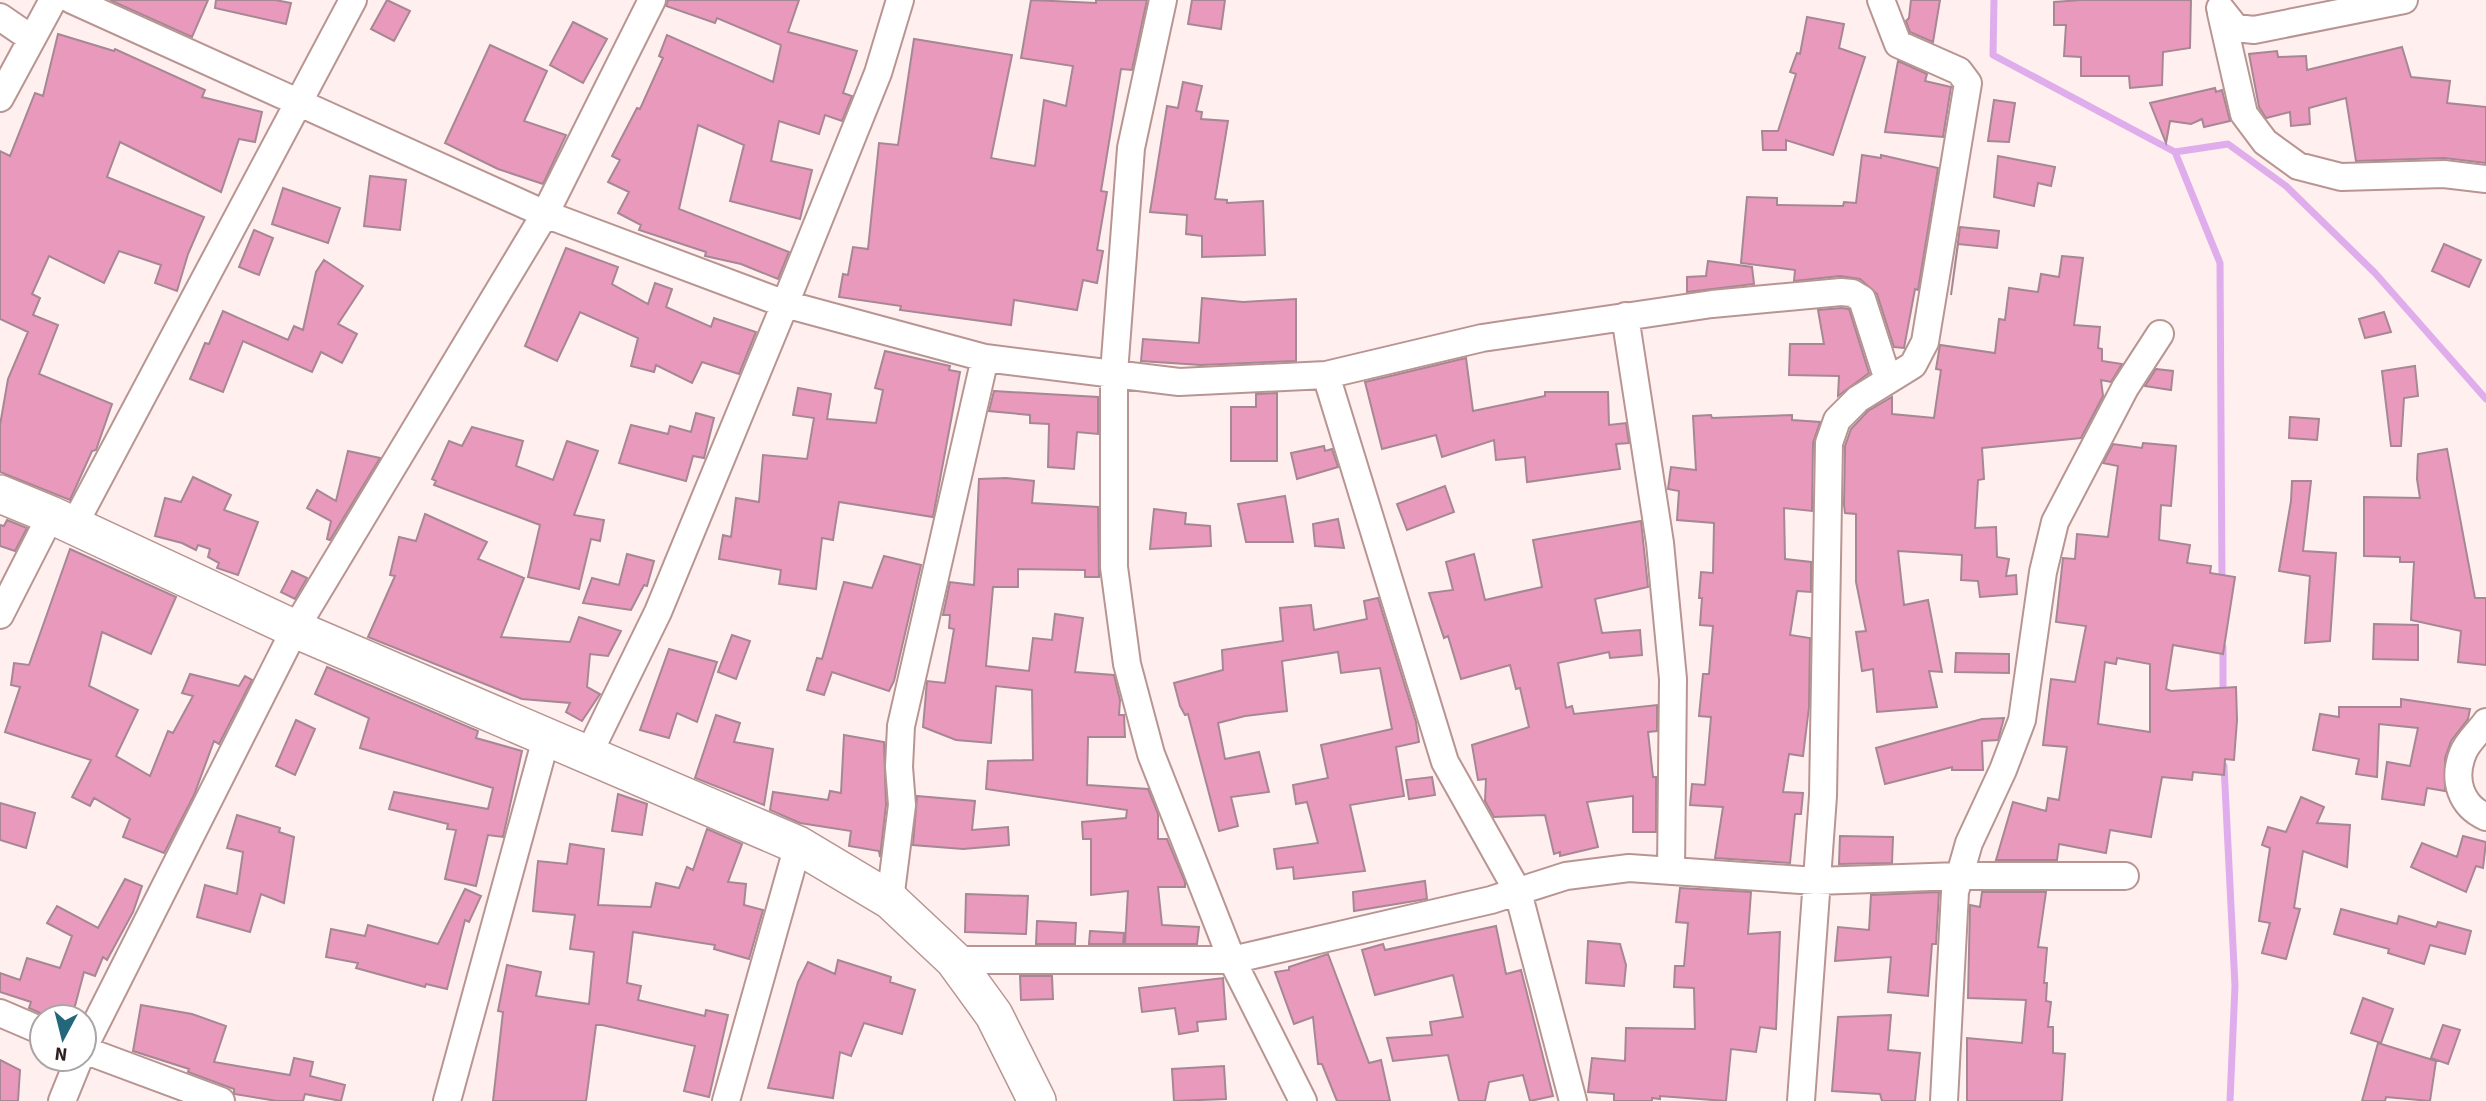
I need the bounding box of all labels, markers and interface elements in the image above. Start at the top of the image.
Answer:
north arrow [28,1003,98,1073]
text: N [53,1039,69,1068]

